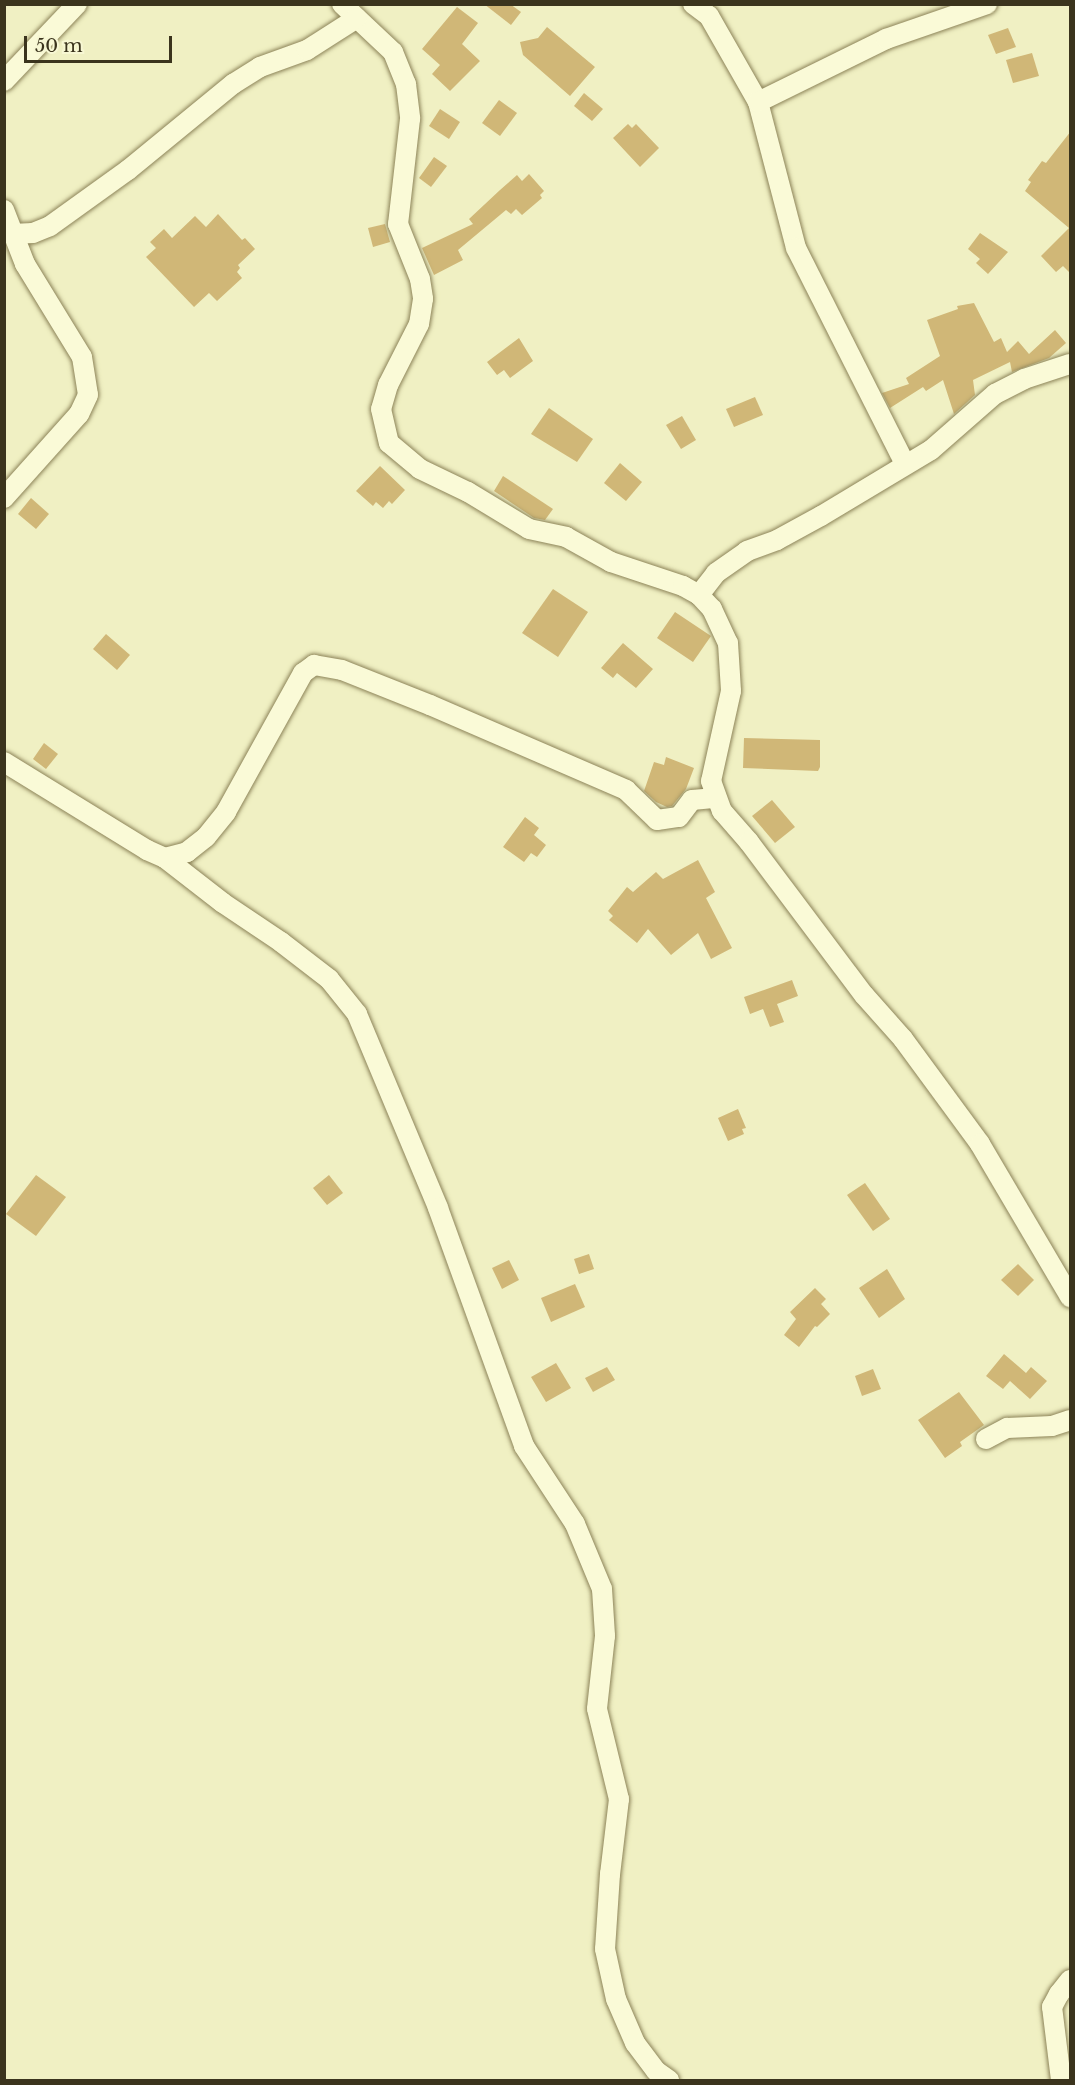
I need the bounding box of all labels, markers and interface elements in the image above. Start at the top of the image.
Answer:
scale bar [27,24,176,62]
text: 50 m [35,35,83,57]

